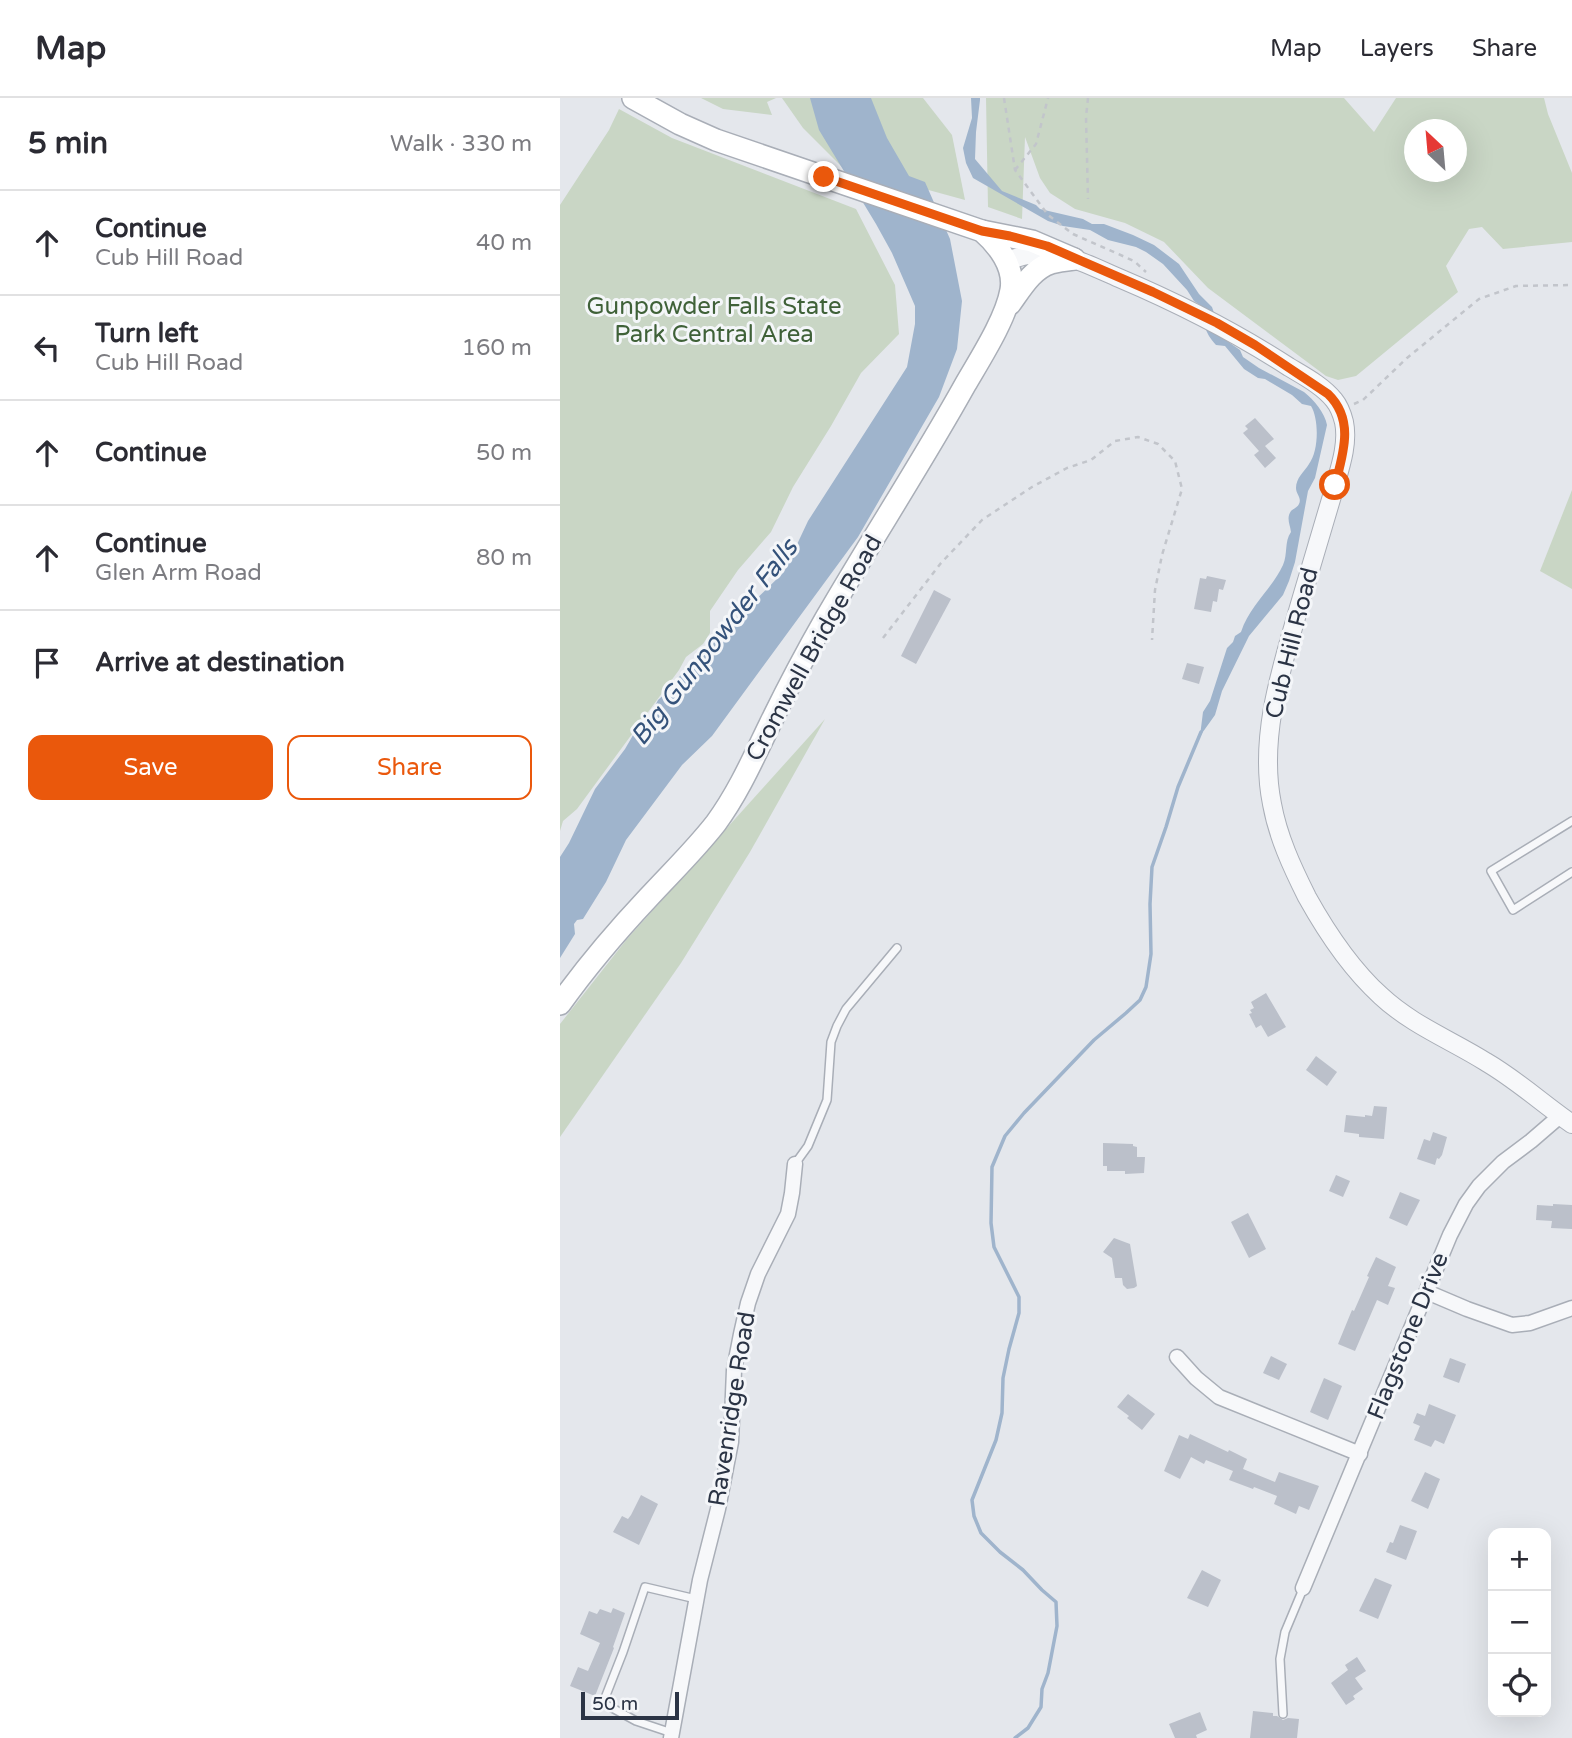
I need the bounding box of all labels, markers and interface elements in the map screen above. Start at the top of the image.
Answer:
text: Map [35,29,106,68]
text: Map [1270,34,1322,63]
text: Layers [1360,34,1434,63]
text: Share [1472,34,1537,63]
north arrow [1404,119,1467,182]
text: 5 min [28,125,108,162]
text: Walk · 330 m [390,130,532,158]
route end [808,161,839,192]
text: Continue [95,213,207,244]
icon: ahead [28,224,66,262]
text: 40 m [476,229,532,257]
text: Cub Hill Road [95,244,243,272]
park label: Gunpowder Falls State Park Central Area [586,292,842,349]
text: Turn left [95,318,198,349]
icon: left [28,329,66,367]
text: 160 m [462,334,532,362]
text: Cub Hill Road [95,349,243,377]
icon: ahead [28,434,66,472]
text: Continue [95,437,207,468]
text: 50 m [476,439,532,467]
route start [1319,469,1350,500]
text: Continue [95,528,207,559]
street label: Cromwell Bridge Road [740,530,888,766]
water label: Big Gunpowder Falls [624,532,805,751]
icon: ahead [28,539,66,577]
text: 80 m [476,544,532,572]
text: Glen Arm Road [95,559,262,587]
street label: Cub Hill Road [1259,564,1325,722]
icon: arrive [28,644,66,682]
text: Arrive at destination [95,647,345,678]
button: Save [28,735,273,800]
button: Share [287,735,532,800]
street label: Flagstone Drive [1361,1248,1455,1424]
street label: Ravenridge Road [702,1310,762,1508]
map controls [1488,1528,1551,1717]
button: + [1488,1528,1551,1591]
button: − [1488,1591,1551,1654]
button: locate [1488,1654,1551,1717]
scale bar [581,1689,679,1721]
text: 50 m [592,1693,638,1715]

